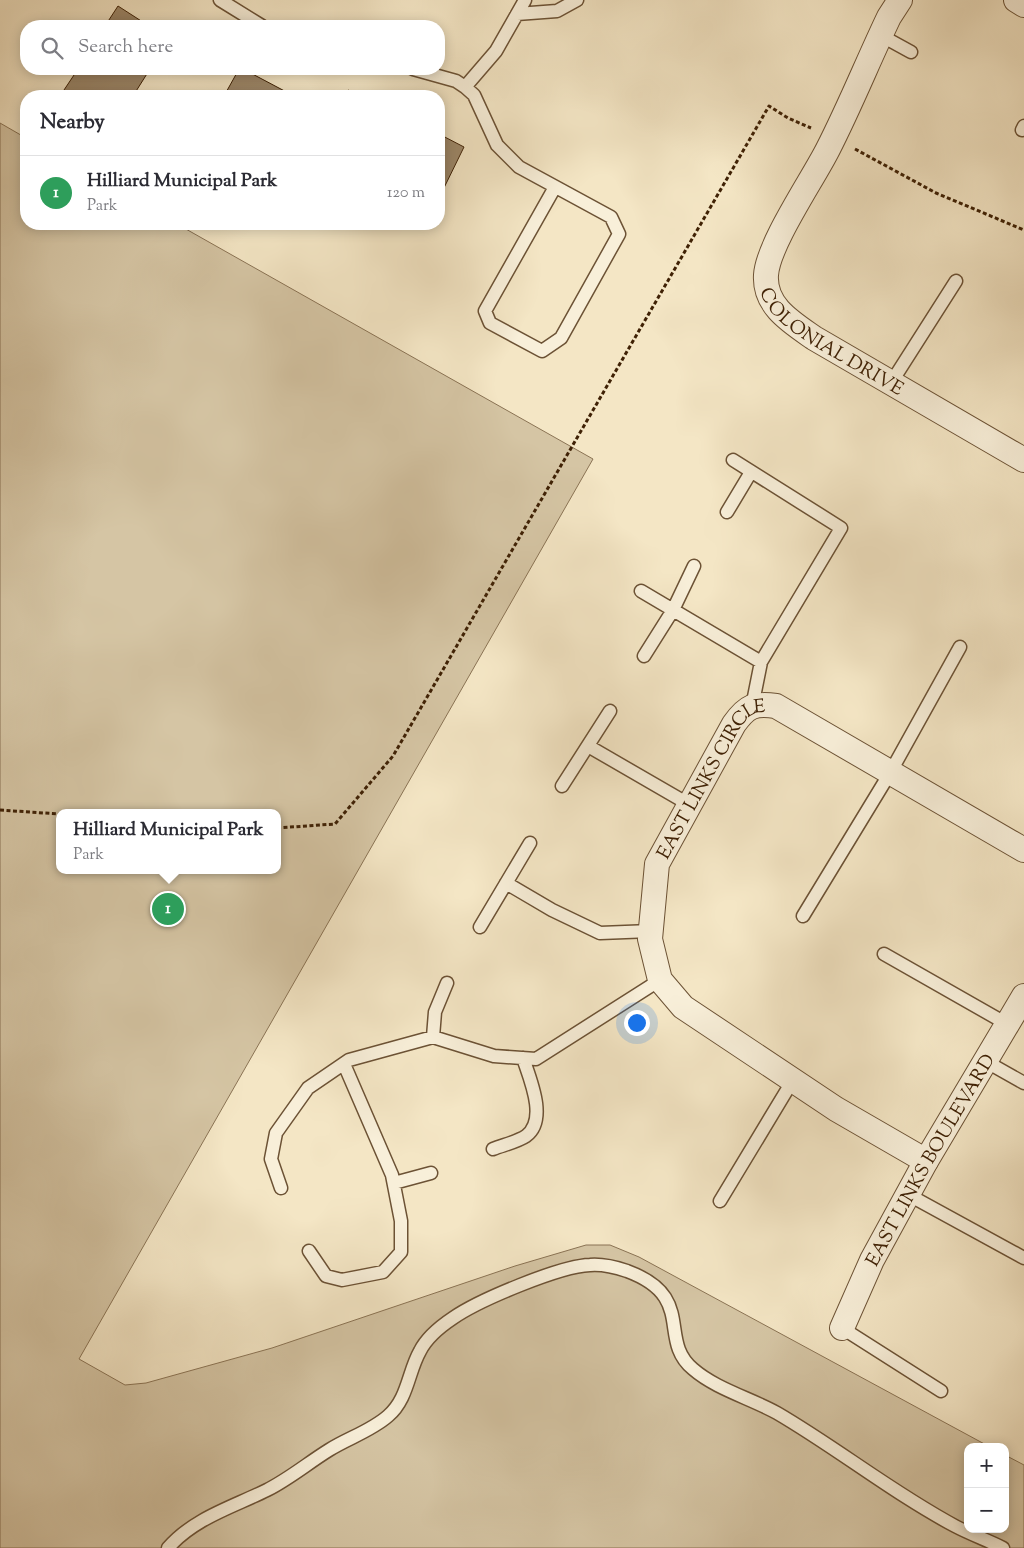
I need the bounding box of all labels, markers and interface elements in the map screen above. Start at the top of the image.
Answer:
search box [20,20,445,75]
icon: search [38,34,66,62]
text: Search here [78,34,173,61]
text: Nearby [40,108,105,138]
text: Hilliard Municipal Park [87,168,277,195]
text: 1 [53,182,59,205]
text: 120 m [387,182,425,205]
text: Park [87,195,118,218]
street label: COLONIAL DRIVE [751,284,908,404]
street label: EAST LINKS CIRCLE [651,694,767,865]
popup [56,809,281,874]
text: Hilliard Municipal Park [73,817,264,844]
text: Park [73,844,104,867]
pin: 1 [152,890,184,928]
your location [624,1010,650,1036]
street label: EAST LINKS BOULEVARD [860,1049,1003,1272]
map controls [964,1443,1009,1533]
button: + [964,1443,1009,1488]
button: − [964,1488,1009,1533]

